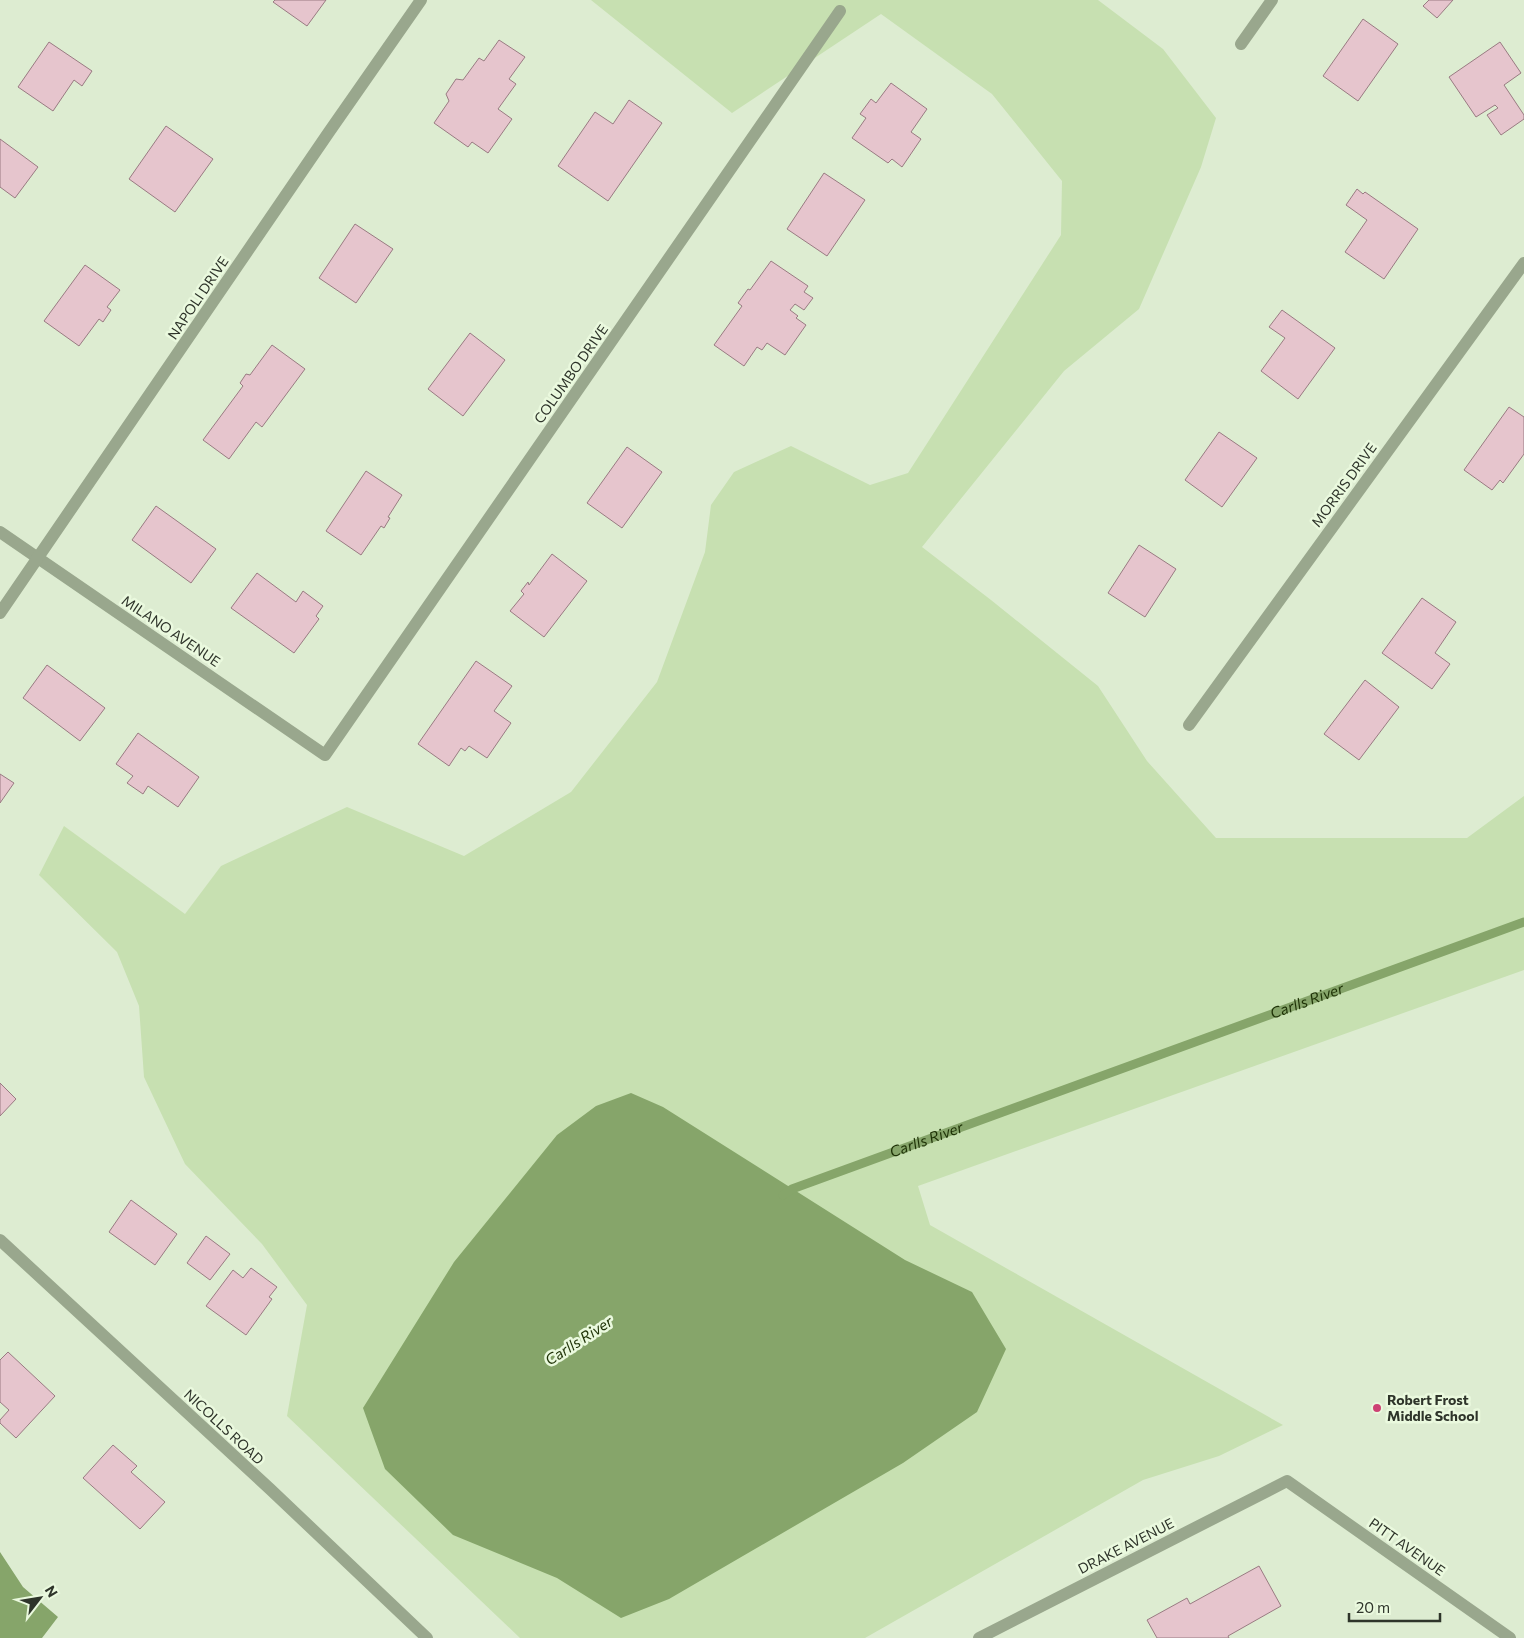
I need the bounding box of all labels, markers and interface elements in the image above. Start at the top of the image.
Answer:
street label: NAPOLI DRIVE [164,253,232,343]
street label: COLUMBO DRIVE [530,321,611,427]
street label: MORRIS DRIVE [1307,439,1380,530]
street label: MILANO AVENUE [119,591,224,670]
water label: Carlls River [1267,978,1347,1022]
water label: Carlls River [887,1117,966,1161]
water label: Carlls River [541,1311,616,1369]
street label: NICOLLS ROAD [181,1385,268,1468]
place label: Robert Frost Middle School [1387,1391,1478,1424]
marker: Robert Frost Middle School [1371,1402,1383,1414]
street label: DRAKE AVENUE [1075,1514,1177,1577]
street label: PITT AVENUE [1366,1514,1449,1579]
north arrow [15,1573,65,1623]
text: N [42,1582,62,1600]
scale bar [1349,1590,1440,1622]
text: 20 m [1356,1598,1390,1616]

